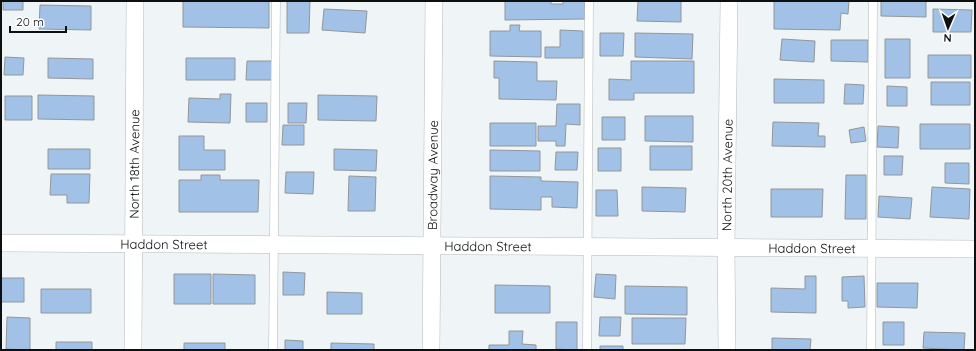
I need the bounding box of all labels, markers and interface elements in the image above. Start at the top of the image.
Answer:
scale bar [10,8,66,34]
north arrow [928,8,968,48]
text: 20 m [16,14,44,29]
text: N [943,31,952,45]
street label: North 18th Avenue [126,109,142,219]
street label: North 20th Avenue [718,119,736,231]
street label: Broadway Avenue [424,120,441,230]
street label: Haddon Street [120,236,208,252]
street label: Haddon Street [444,238,532,254]
street label: Haddon Street [768,240,856,256]

